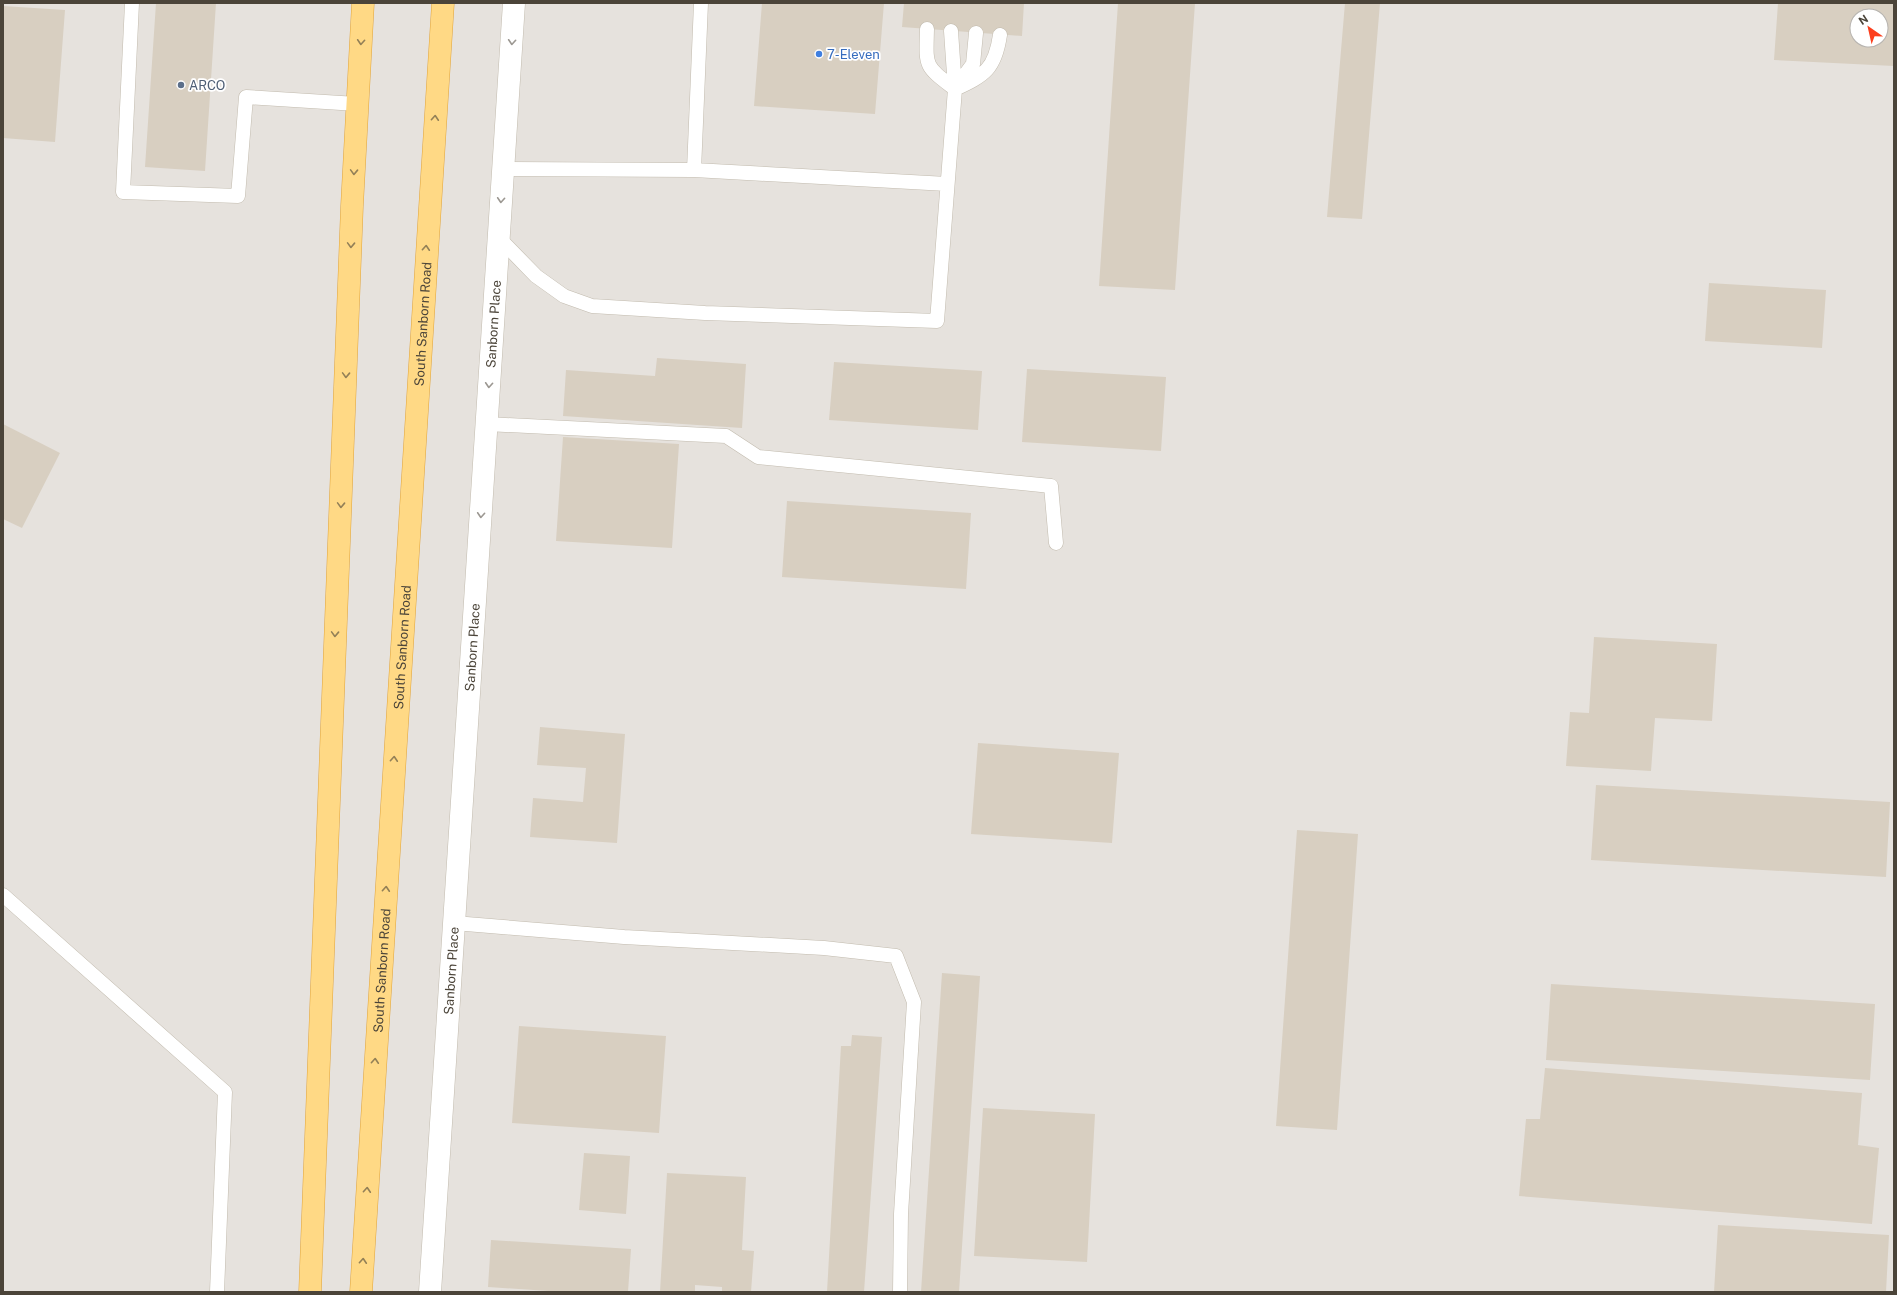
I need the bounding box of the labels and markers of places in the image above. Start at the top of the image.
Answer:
place label: 7-Eleven [827,47,880,62]
marker: 7-Eleven [814,49,824,59]
place label: ARCO [189,78,225,93]
marker: ARCO [176,80,186,90]

